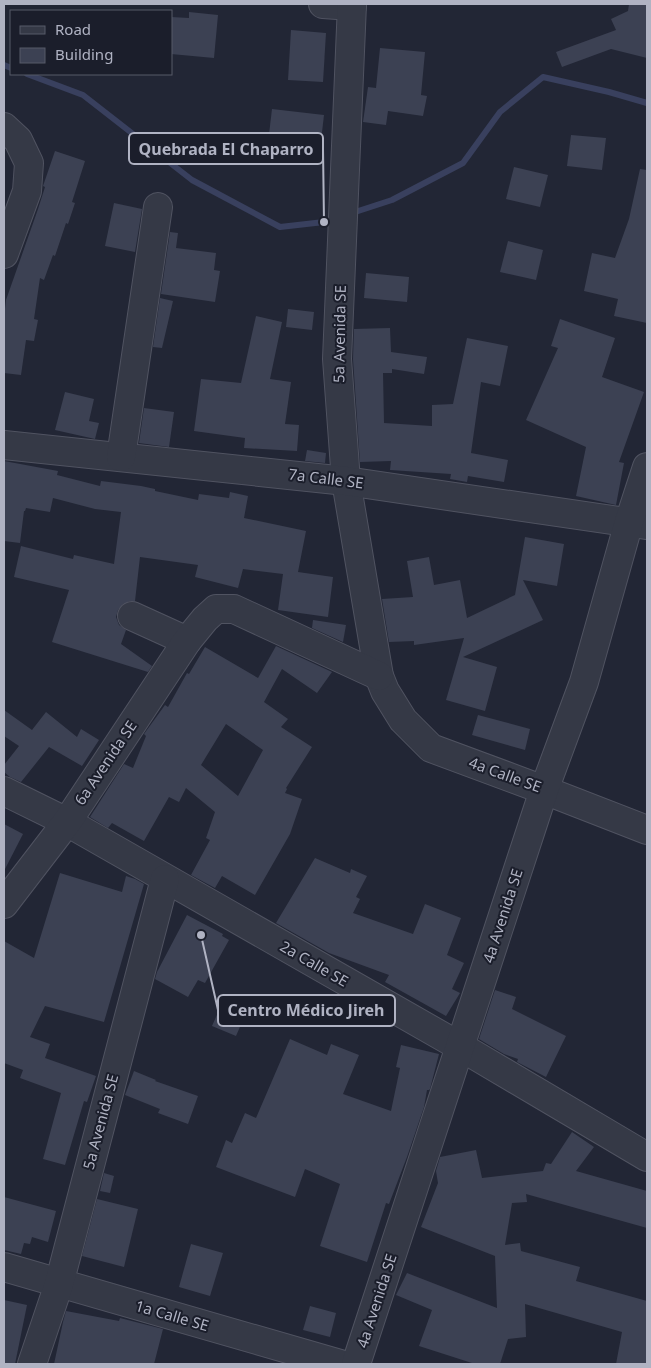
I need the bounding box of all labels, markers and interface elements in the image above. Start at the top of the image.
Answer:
legend [10,10,172,75]
text: Road [55,19,91,39]
text: Building [55,44,113,64]
callout: Quebrada El Chaparro [129,133,323,164]
text: Quebrada El Chaparro [139,138,313,160]
street label: 5a Avenida SE [328,285,350,383]
street label: 7a Calle SE [287,463,365,493]
street label: 6a Avenida SE [70,716,141,809]
street label: 4a Calle SE [466,752,544,796]
street label: 4a Avenida SE [477,866,527,965]
street label: 2a Calle SE [277,936,352,991]
callout: Centro Médico Jireh [218,995,395,1026]
text: Centro Médico Jireh [228,999,384,1021]
street label: 5a Avenida SE [78,1072,122,1172]
street label: 4a Avenida SE [351,1251,401,1350]
street label: 1a Calle SE [133,1295,211,1335]

